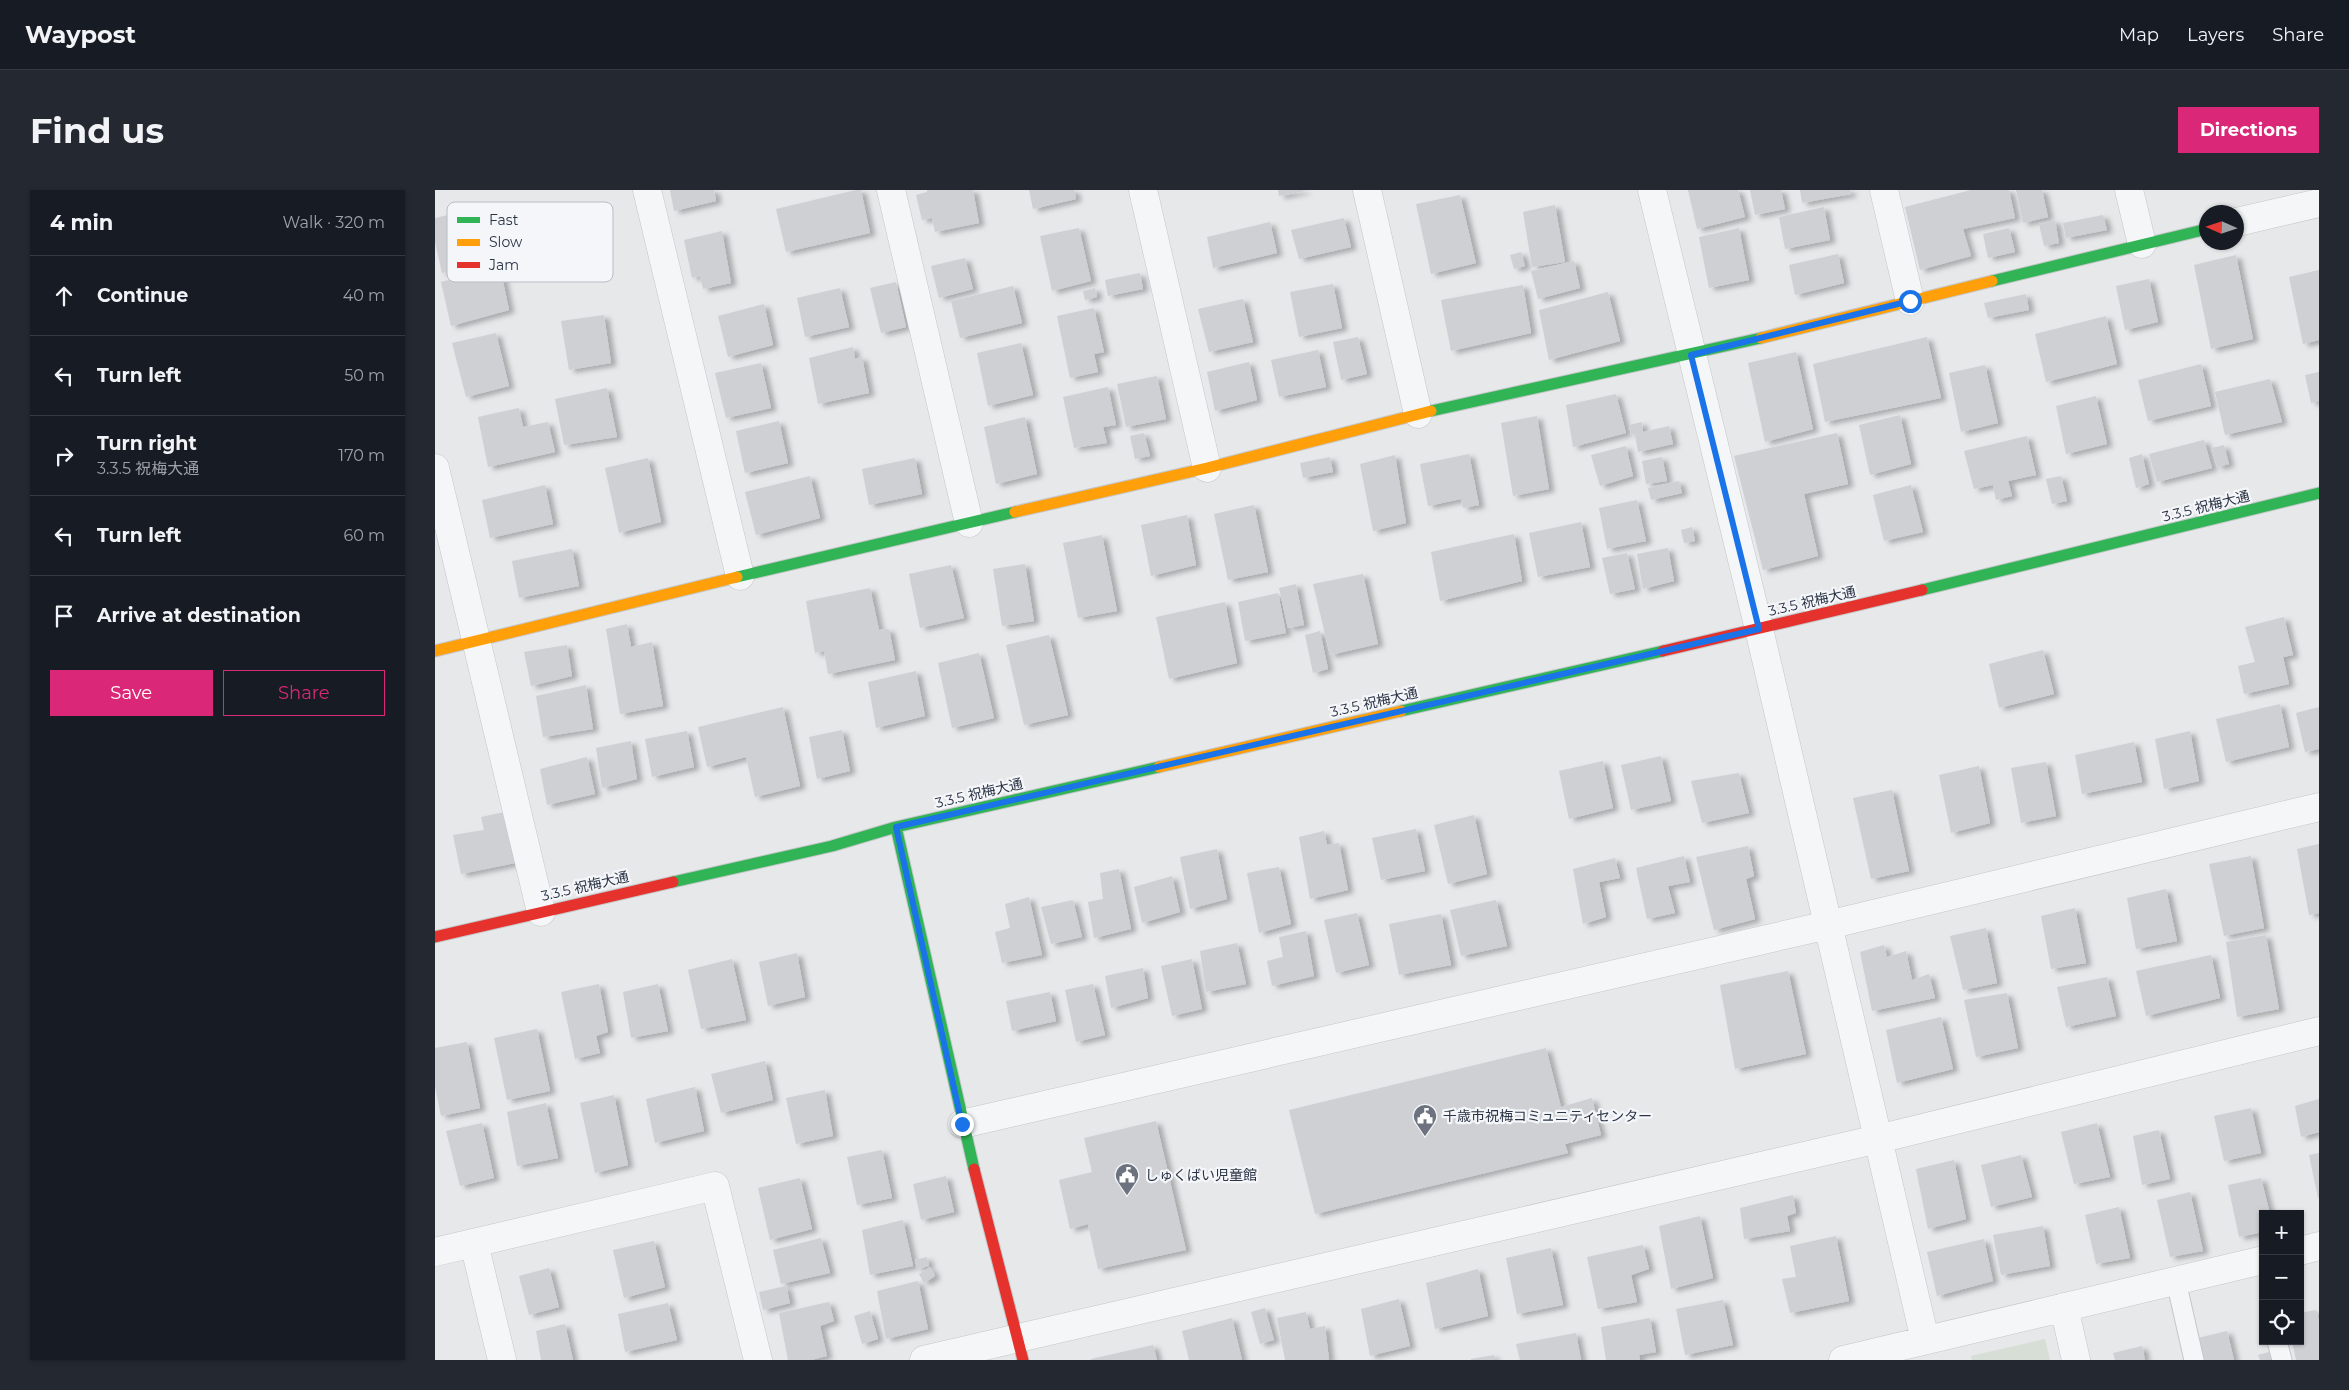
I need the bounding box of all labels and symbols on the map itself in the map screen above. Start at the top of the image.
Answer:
legend [447,202,613,282]
north arrow [2199,205,2244,250]
text: Fast [489,211,519,229]
text: Slow [489,233,523,251]
text: Jam [488,256,519,274]
route start [1899,290,1922,313]
street label: 3.3.5 祝梅大通 [2160,486,2252,526]
street label: 3.3.5 祝梅大通 [1766,582,1858,620]
street label: 3.3.5 祝梅大通 [1328,683,1420,721]
street label: 3.3.5 祝梅大通 [933,774,1025,812]
street label: 3.3.5 祝梅大通 [539,867,631,905]
public building icon: 千歳市祝梅コミュニティセンター [1412,1103,1438,1137]
place label: 千歳市祝梅コミュニティセンター [1443,1107,1652,1125]
route end [951,1113,974,1136]
public building icon: しゅくばい児童館 [1114,1162,1140,1196]
place label: しゅくばい児童館 [1145,1166,1257,1184]

